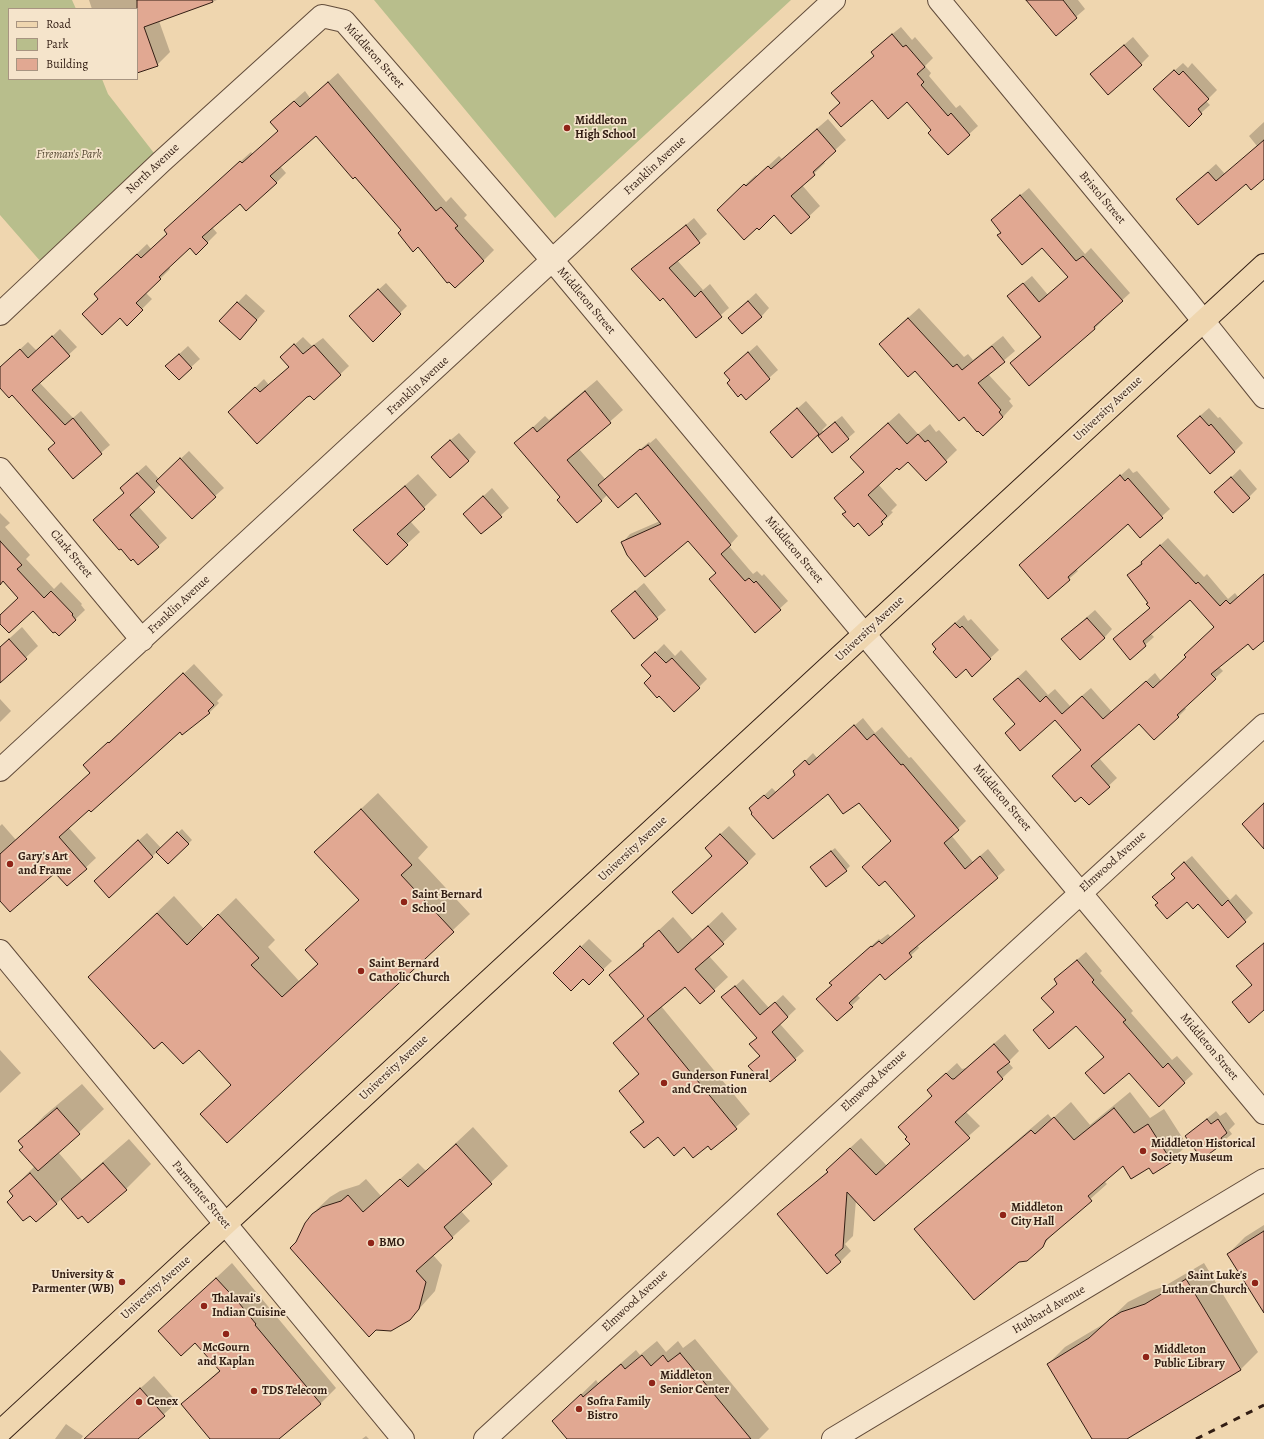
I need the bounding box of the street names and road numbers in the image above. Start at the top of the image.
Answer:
street label: Middleton Street [341,20,407,92]
street label: Franklin Avenue [621,134,689,198]
street label: North Avenue [123,141,183,197]
street label: Bristol Street [1076,169,1128,227]
street label: Middleton Street [554,265,618,337]
street label: Franklin Avenue [384,354,452,418]
street label: University Avenue [1071,374,1145,444]
street label: Middleton Street [762,514,826,586]
street label: Clark Street [47,527,95,581]
street label: Franklin Avenue [145,573,213,637]
street label: University Avenue [833,594,907,664]
street label: Middleton Street [970,762,1034,834]
street label: University Avenue [596,814,670,884]
street label: Elmwood Avenue [1077,828,1149,896]
street label: Middleton Street [1177,1011,1241,1083]
street label: University Avenue [357,1033,431,1103]
street label: Elmwood Avenue [838,1047,910,1115]
street label: Parmenter Street [168,1158,234,1232]
street label: University Avenue [118,1253,194,1323]
street label: Elmwood Avenue [599,1267,671,1335]
street label: Hubbard Avenue [1010,1283,1088,1337]

